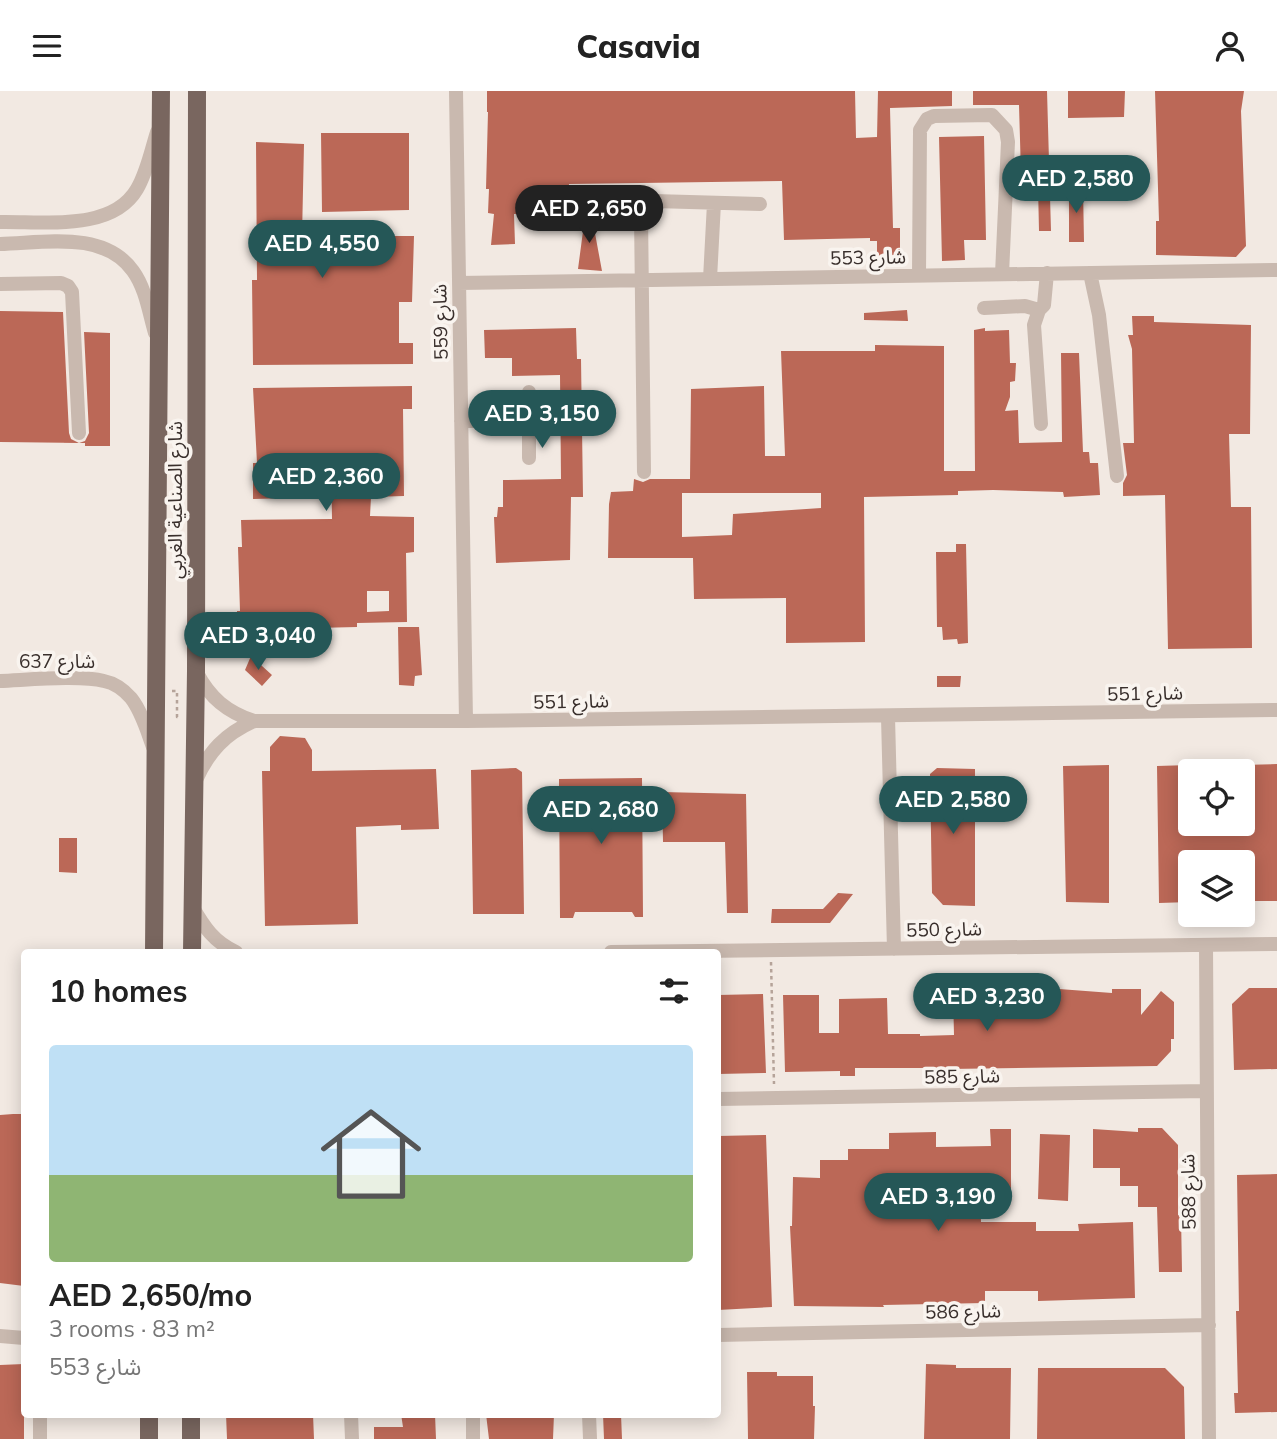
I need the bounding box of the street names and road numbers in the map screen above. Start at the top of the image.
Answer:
street label: شارع 553 [830,244,906,272]
street label: شارع 559 [427,284,455,360]
street label: شارع الصناعية الغربي [163,421,190,579]
street label: شارع 637 [19,649,95,675]
street label: شارع 551 [1107,680,1183,708]
street label: شارع 551 [533,688,609,716]
street label: شارع 550 [906,916,982,944]
street label: شارع 585 [924,1063,1000,1091]
street label: شارع 588 [1175,1154,1203,1230]
street label: شارع 586 [925,1298,1001,1326]

